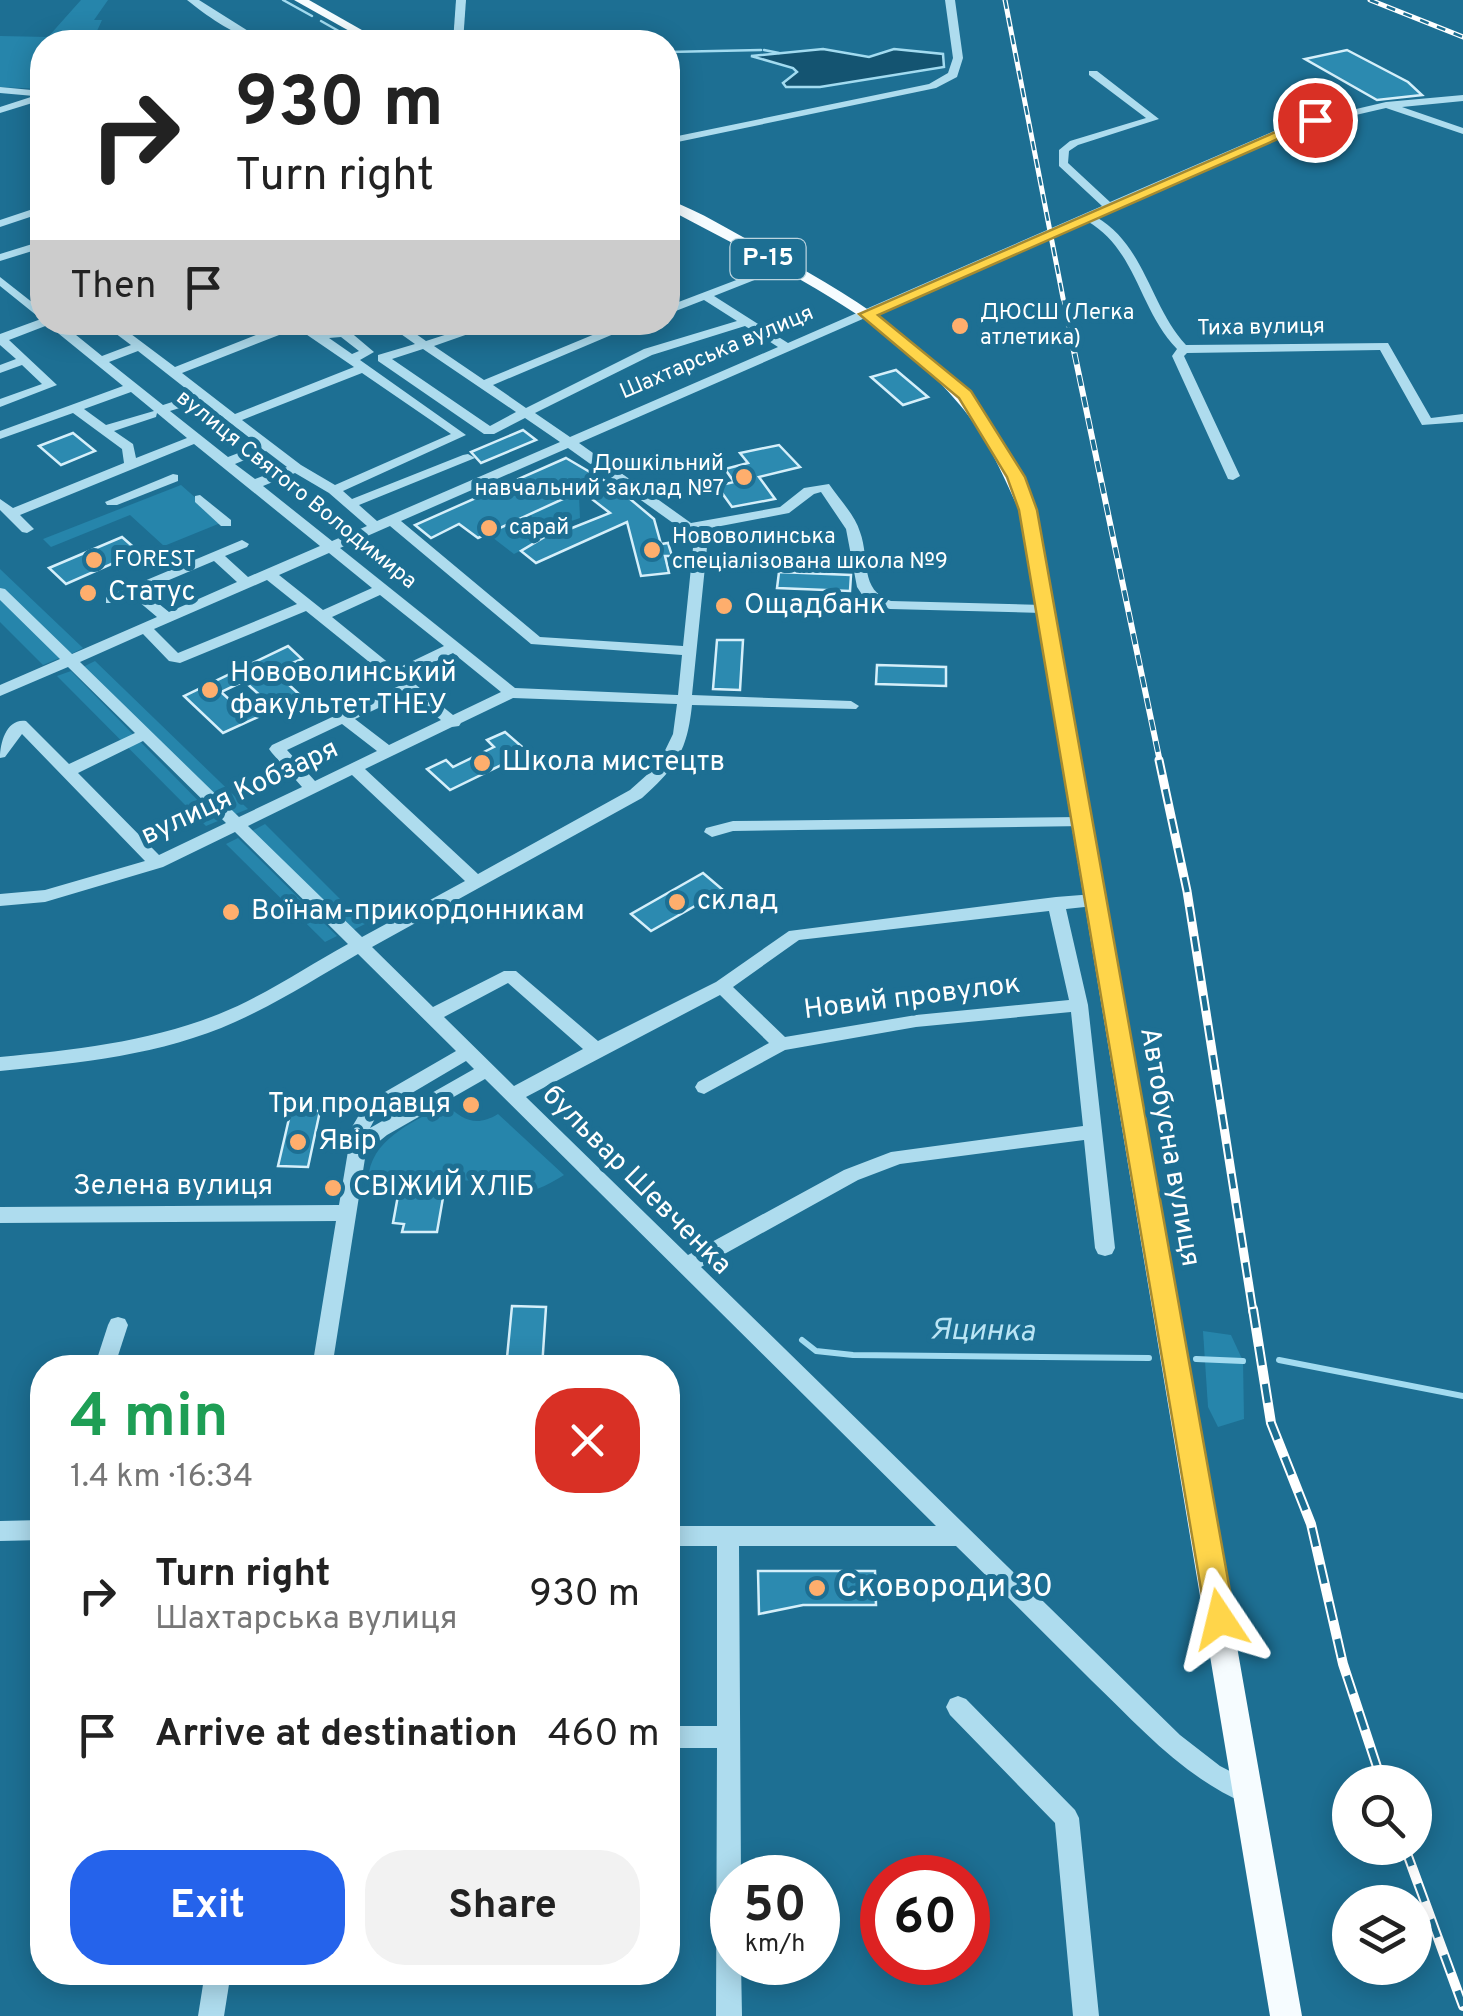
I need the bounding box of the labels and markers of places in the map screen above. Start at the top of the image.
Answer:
pin [1273,78,1358,163]
place label: ДЮСШ (Легка атлетика) [980,300,1134,352]
marker: ДЮСШ (Легка атлетика) [949,315,971,337]
place label: Дошкільний навчальний заклад №7 [474,451,724,503]
marker: Дошкільний навчальний заклад №7 [733,466,755,488]
place label: сарай [509,515,569,542]
marker: сарай [478,517,500,539]
place label: Нововолинська спеціалізована школа №9 [672,524,948,576]
marker: Нововолинська спеціалізована школа №9 [641,539,663,561]
place label: FOREST [114,547,195,574]
marker: FOREST [83,549,105,571]
place label: Статус [108,575,196,611]
marker: Статус [77,582,99,604]
place label: Ощадбанк [744,588,886,624]
marker: Ощадбанк [713,595,735,617]
place label: Нововолинський факультет ТНЕУ [230,656,457,724]
marker: Нововолинський факультет ТНЕУ [199,679,221,701]
place label: Школа мистецтв [502,745,725,781]
marker: Школа мистецтв [471,752,493,774]
place label: склад [697,884,778,920]
marker: склад [666,891,688,913]
place label: Воїнам-прикордонникам [251,894,585,930]
marker: Воїнам-прикордонникам [220,901,242,923]
place label: Три продавця [268,1087,451,1123]
marker: Три продавця [460,1094,482,1116]
place label: Явір [318,1124,377,1160]
marker: Явір [287,1131,309,1153]
place label: СВІЖИЙ ХЛІБ [353,1168,534,1206]
marker: СВІЖИЙ ХЛІБ [322,1177,344,1199]
place label: Сковороди 30 [837,1568,1053,1608]
marker: Сковороди 30 [806,1577,828,1599]

